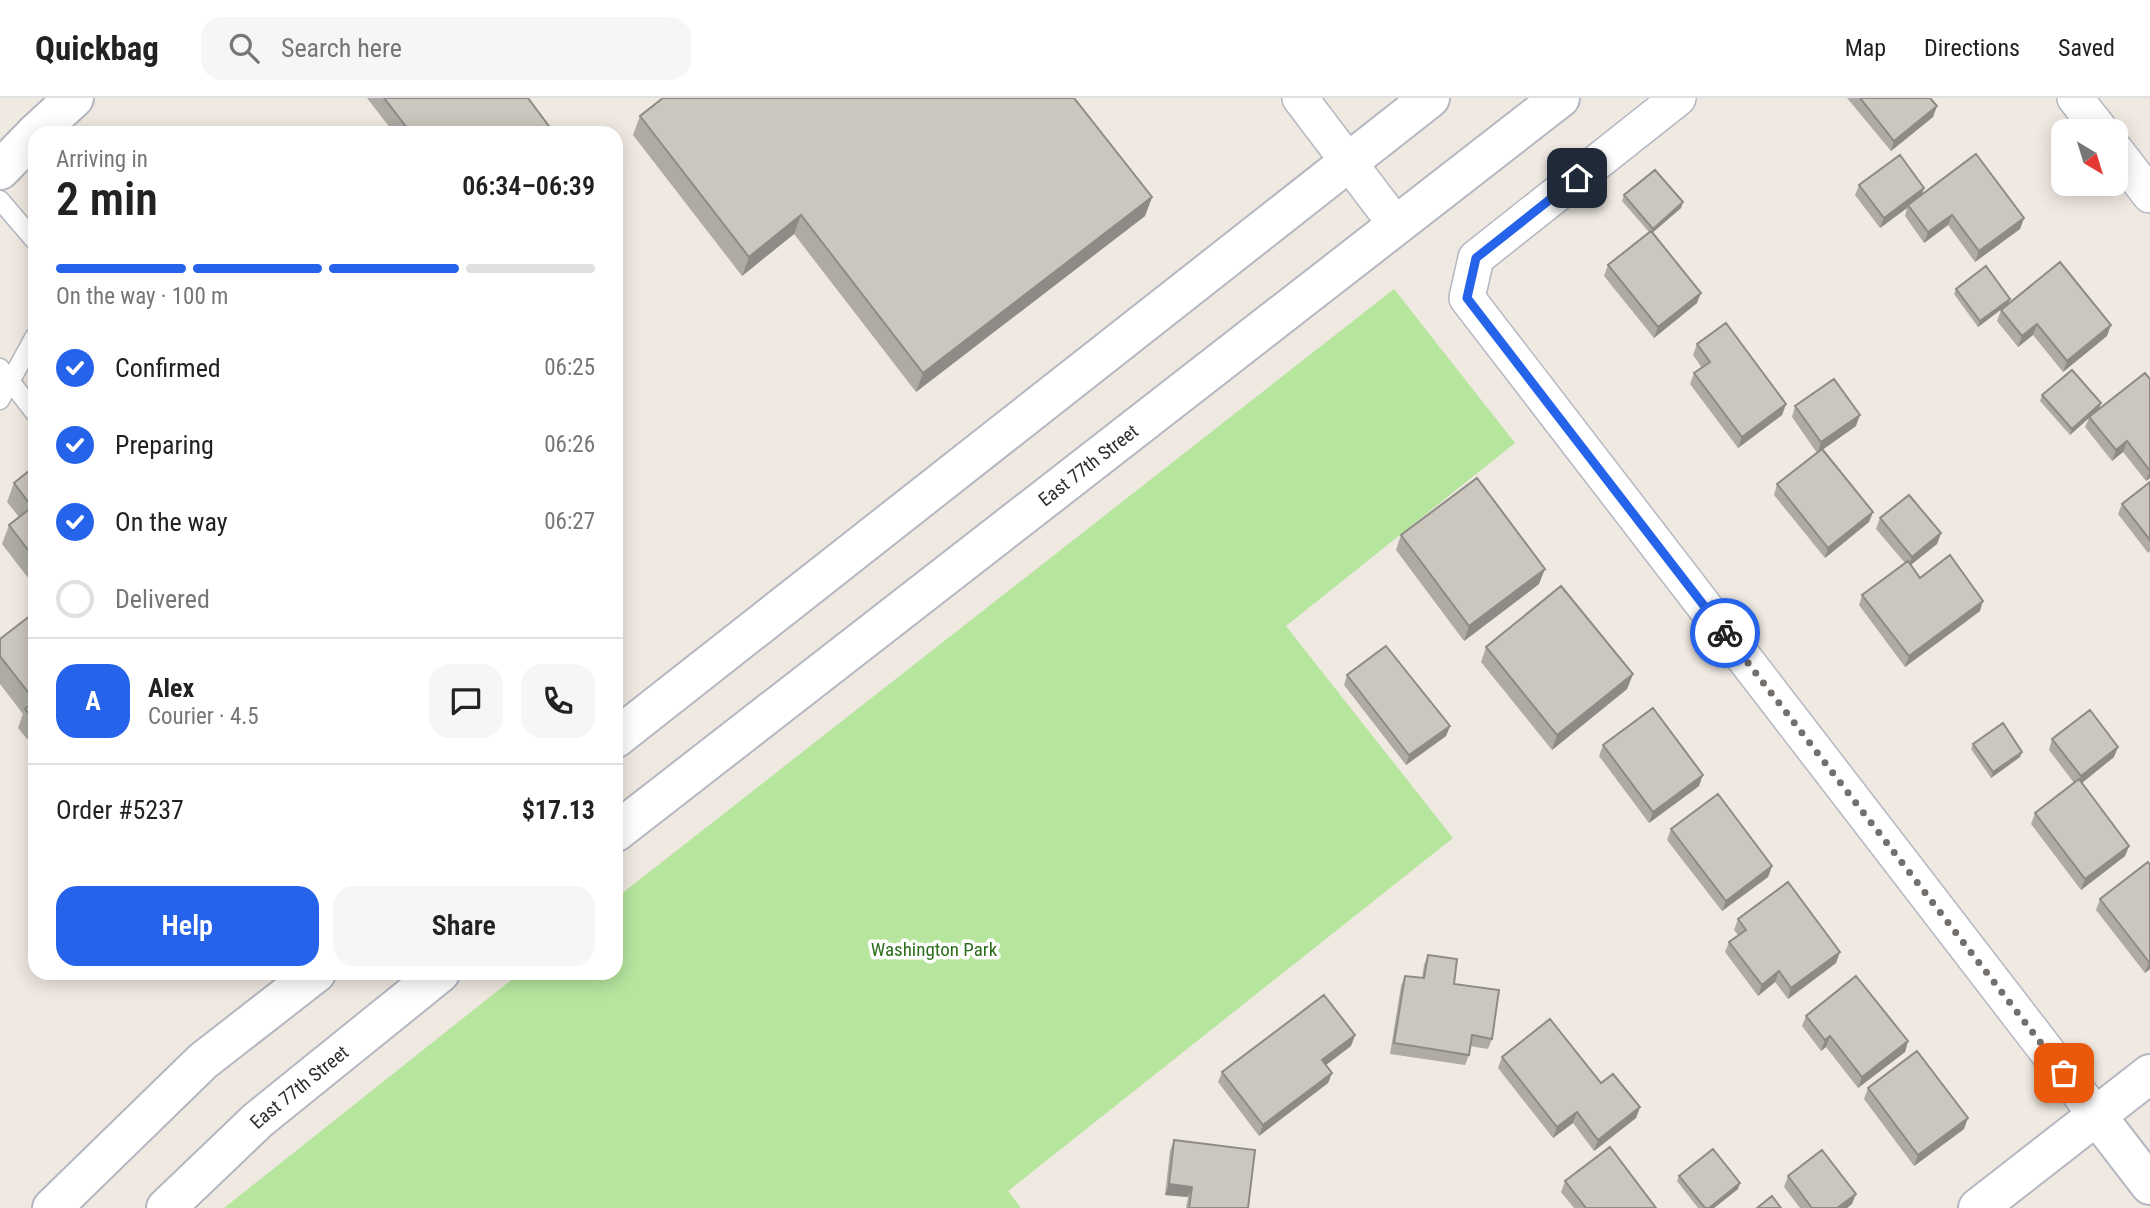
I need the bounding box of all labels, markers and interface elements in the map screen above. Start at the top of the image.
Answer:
search box [201,17,691,80]
text: Quickbag [35,29,159,68]
icon: search [225,29,263,67]
text: Search here [281,33,402,63]
text: Map [1845,34,1886,62]
text: Directions [1924,34,2020,62]
text: Saved [2058,34,2115,62]
north arrow [2051,119,2128,196]
map controls [2051,119,2128,196]
text: Arriving in [56,146,148,173]
pin [1547,148,1607,208]
icon: home [1558,159,1596,197]
text: 06:34–06:39 [462,171,595,201]
text: 2 min [56,172,158,226]
text: On the way · 100 m [56,283,228,310]
icon: check [56,349,94,387]
text: Confirmed [115,353,221,383]
text: 06:25 [544,354,595,381]
street label: East 77th Street [1034,419,1143,511]
icon: check [56,426,94,464]
text: Preparing [115,430,214,460]
text: 06:26 [544,431,595,458]
icon: check [56,503,94,541]
text: On the way [115,507,228,537]
text: 06:27 [544,508,595,535]
text: Delivered [115,584,210,614]
courier [1690,598,1760,668]
icon: bike [1706,614,1744,652]
button: chat [429,664,503,738]
button: phone [521,664,595,738]
text: Alex [148,673,194,703]
text: A [85,686,101,716]
text: Courier · 4.5 [148,703,259,730]
text: Order #5237 [56,795,184,825]
text: $17.13 [522,795,595,825]
button: Help [56,886,319,966]
button: Share [333,886,595,966]
park label: Washington Park [871,938,998,961]
street label: East 77th Street [245,1041,353,1134]
pin [2034,1043,2094,1103]
icon: bag [2045,1054,2083,1092]

